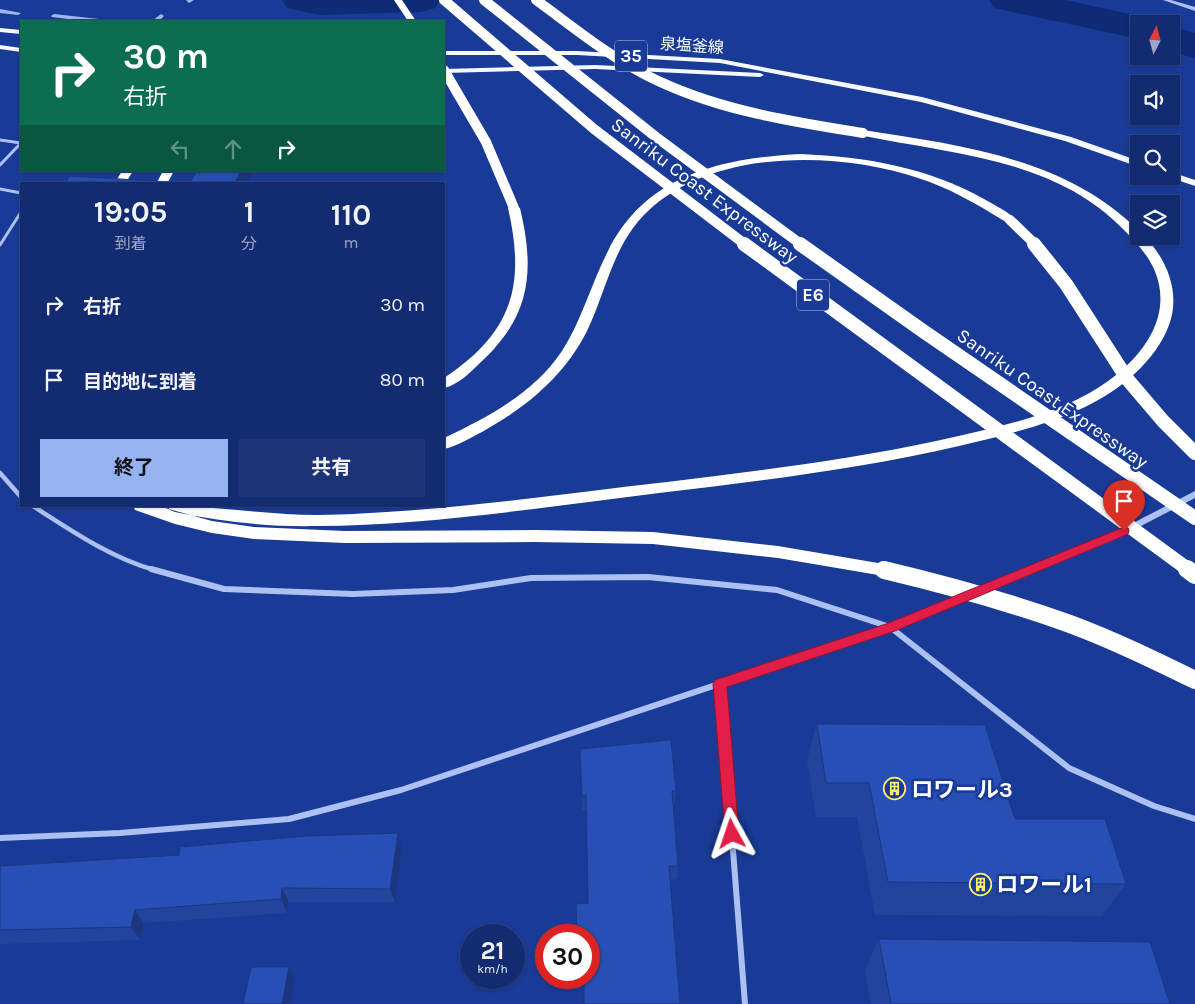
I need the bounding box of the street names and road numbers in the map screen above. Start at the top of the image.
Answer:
street label: 泉塩釜線 [659,34,725,57]
road number: 35 [615,40,647,72]
street label: Sanriku Coast Expressway [607,113,802,268]
road number: E6 [797,280,829,310]
street label: Sanriku Coast Expressway [953,324,1152,473]

